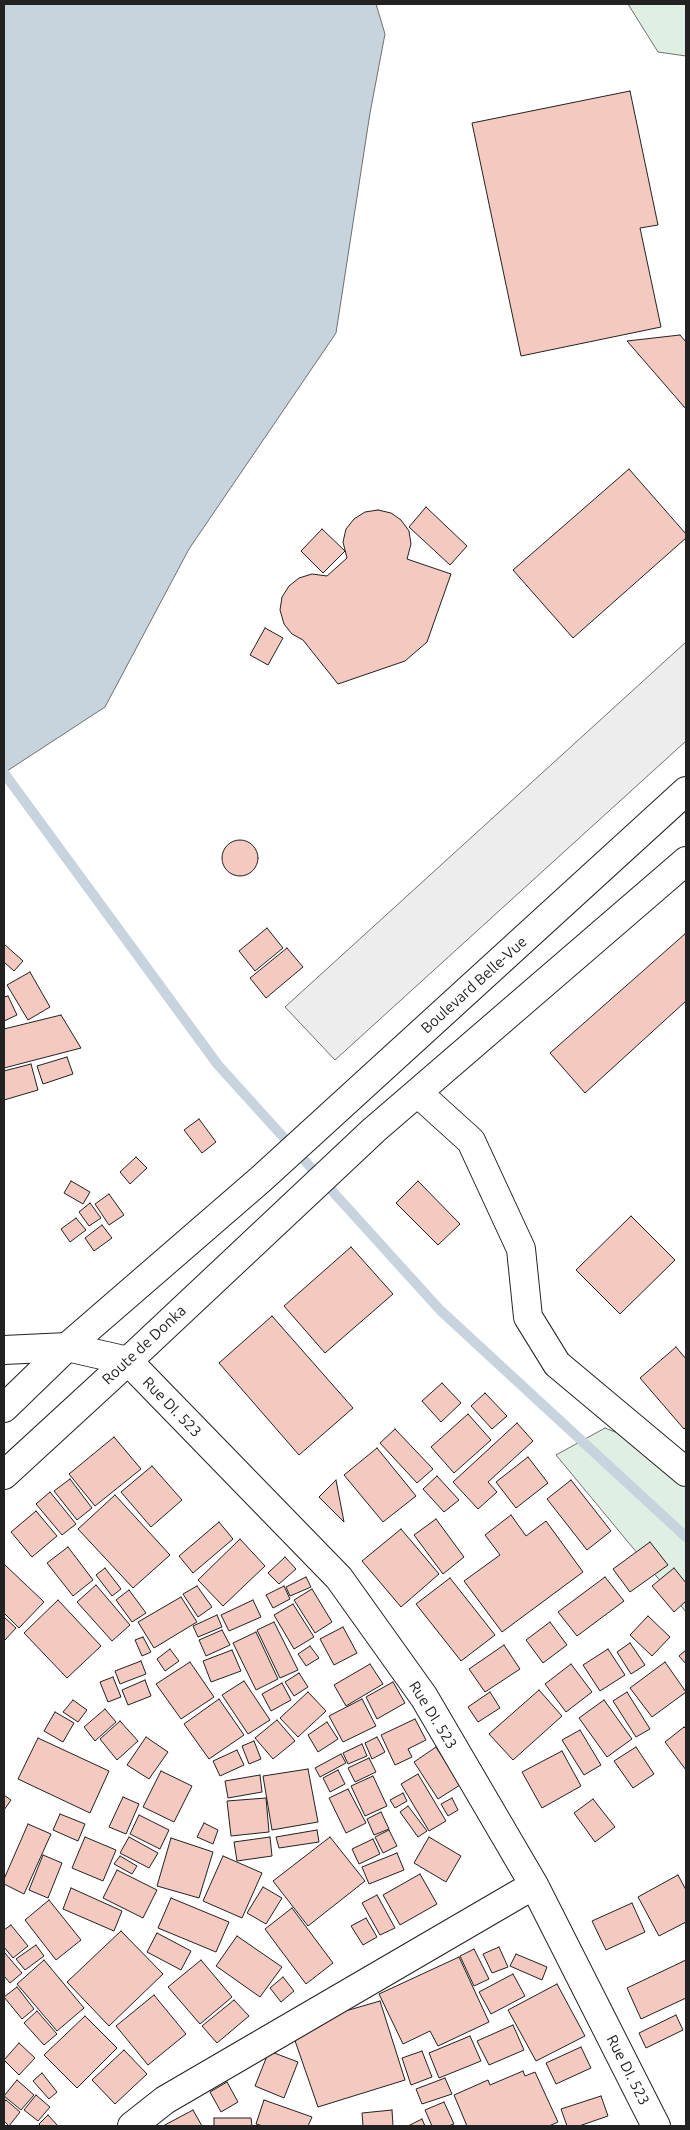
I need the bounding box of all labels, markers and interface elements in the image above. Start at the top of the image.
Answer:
street label: Boulevard Belle-Vue [417,933,531,1037]
street label: Route de Donka [98,1302,190,1388]
street label: Rue DI. 523 [139,1373,205,1441]
street label: Rue DI. 523 [405,1678,461,1752]
street label: Rue DI. 523 [603,2032,653,2108]

